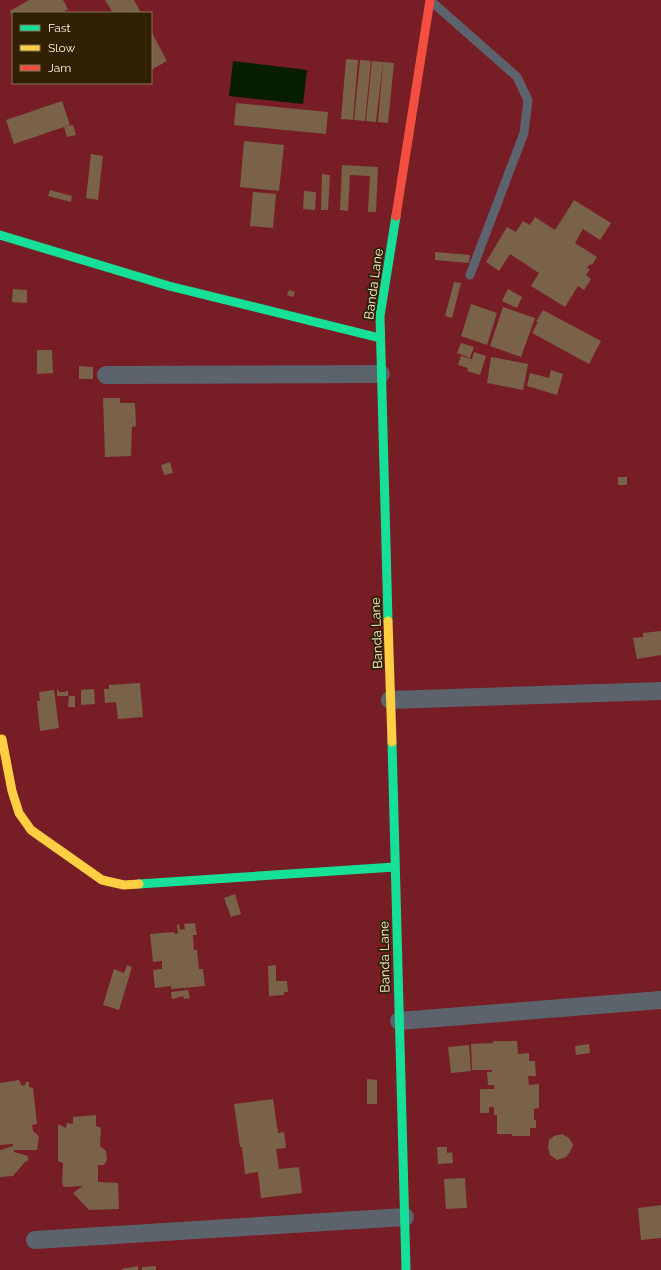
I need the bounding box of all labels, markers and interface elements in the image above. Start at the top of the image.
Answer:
legend [12,12,152,84]
text: Fast [48,21,71,35]
text: Slow [48,41,75,55]
text: Jam [48,61,71,75]
street label: Banda Lane [361,247,386,321]
street label: Banda Lane [368,597,385,669]
street label: Banda Lane [376,921,393,993]

